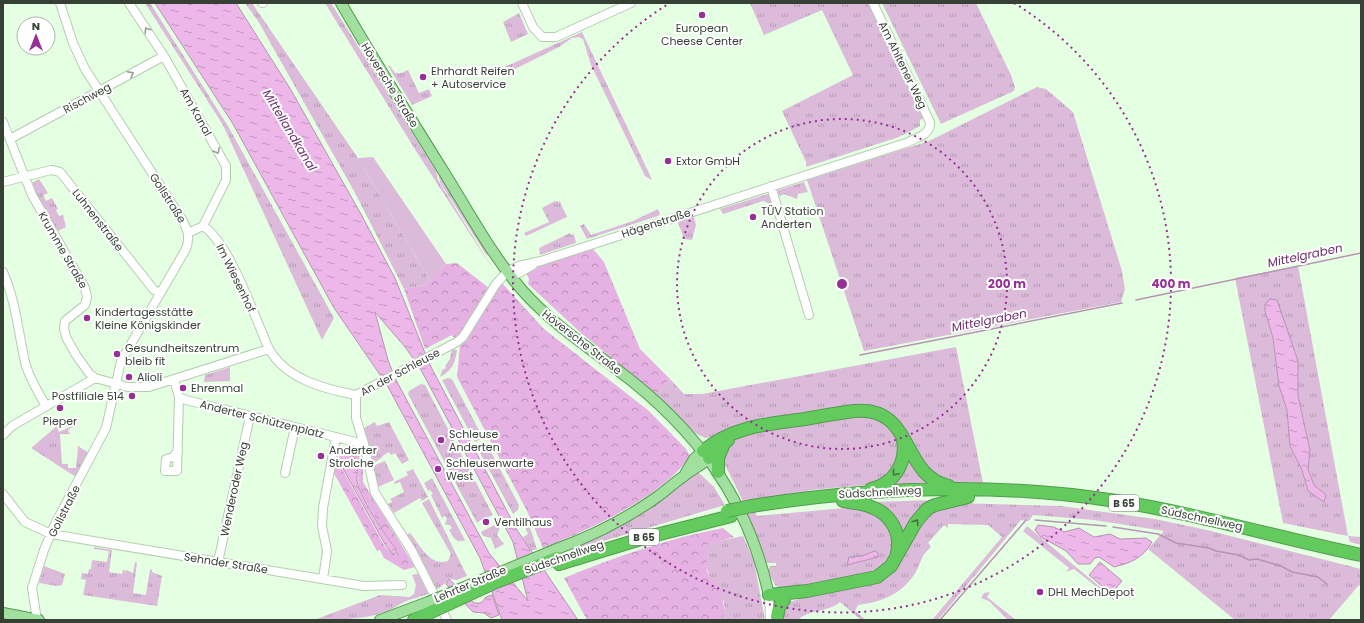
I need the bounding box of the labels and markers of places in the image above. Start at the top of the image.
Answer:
marker: European Cheese Center [697,10,707,20]
place label: European Cheese Center [661,20,743,49]
place label: Ehrhardt Reifen + Autoservice [431,63,514,92]
marker: Ehrhardt Reifen + Autoservice [418,72,428,82]
place label: Extor GmbH [676,153,740,169]
marker: Extor GmbH [663,156,673,166]
place label: TÜV Station Anderten [761,203,823,232]
marker: TÜV Station Anderten [748,212,758,222]
centre of rings [835,277,849,291]
place label: Kindertagesstätte Kleine Königskinder [95,304,201,333]
marker: Kindertagesstätte Kleine Königskinder [82,313,92,323]
place label: Gesundheitszentrum bleib fit [125,340,239,369]
marker: Gesundheitszentrum bleib fit [112,349,122,359]
place label: Alioli [137,369,163,385]
marker: Alioli [124,372,134,382]
place label: Ehrenmal [191,380,243,396]
marker: Ehrenmal [178,383,188,393]
place label: Postfiliale 514 [52,388,124,404]
marker: Postfiliale 514 [127,391,137,401]
marker: Pieper [55,403,65,413]
place label: Pieper [43,413,77,429]
place label: Schleuse Anderten [449,426,500,455]
marker: Schleuse Anderten [436,435,446,445]
place label: Anderter Strolche [329,442,377,471]
marker: Anderter Strolche [316,451,326,461]
place label: Schleusenwarte West [446,455,534,484]
marker: Schleusenwarte West [433,464,443,474]
place label: Ventilhaus [494,514,552,530]
marker: Ventilhaus [481,517,491,527]
place label: DHL MechDepot [1048,584,1134,600]
marker: DHL MechDepot [1035,587,1045,597]

